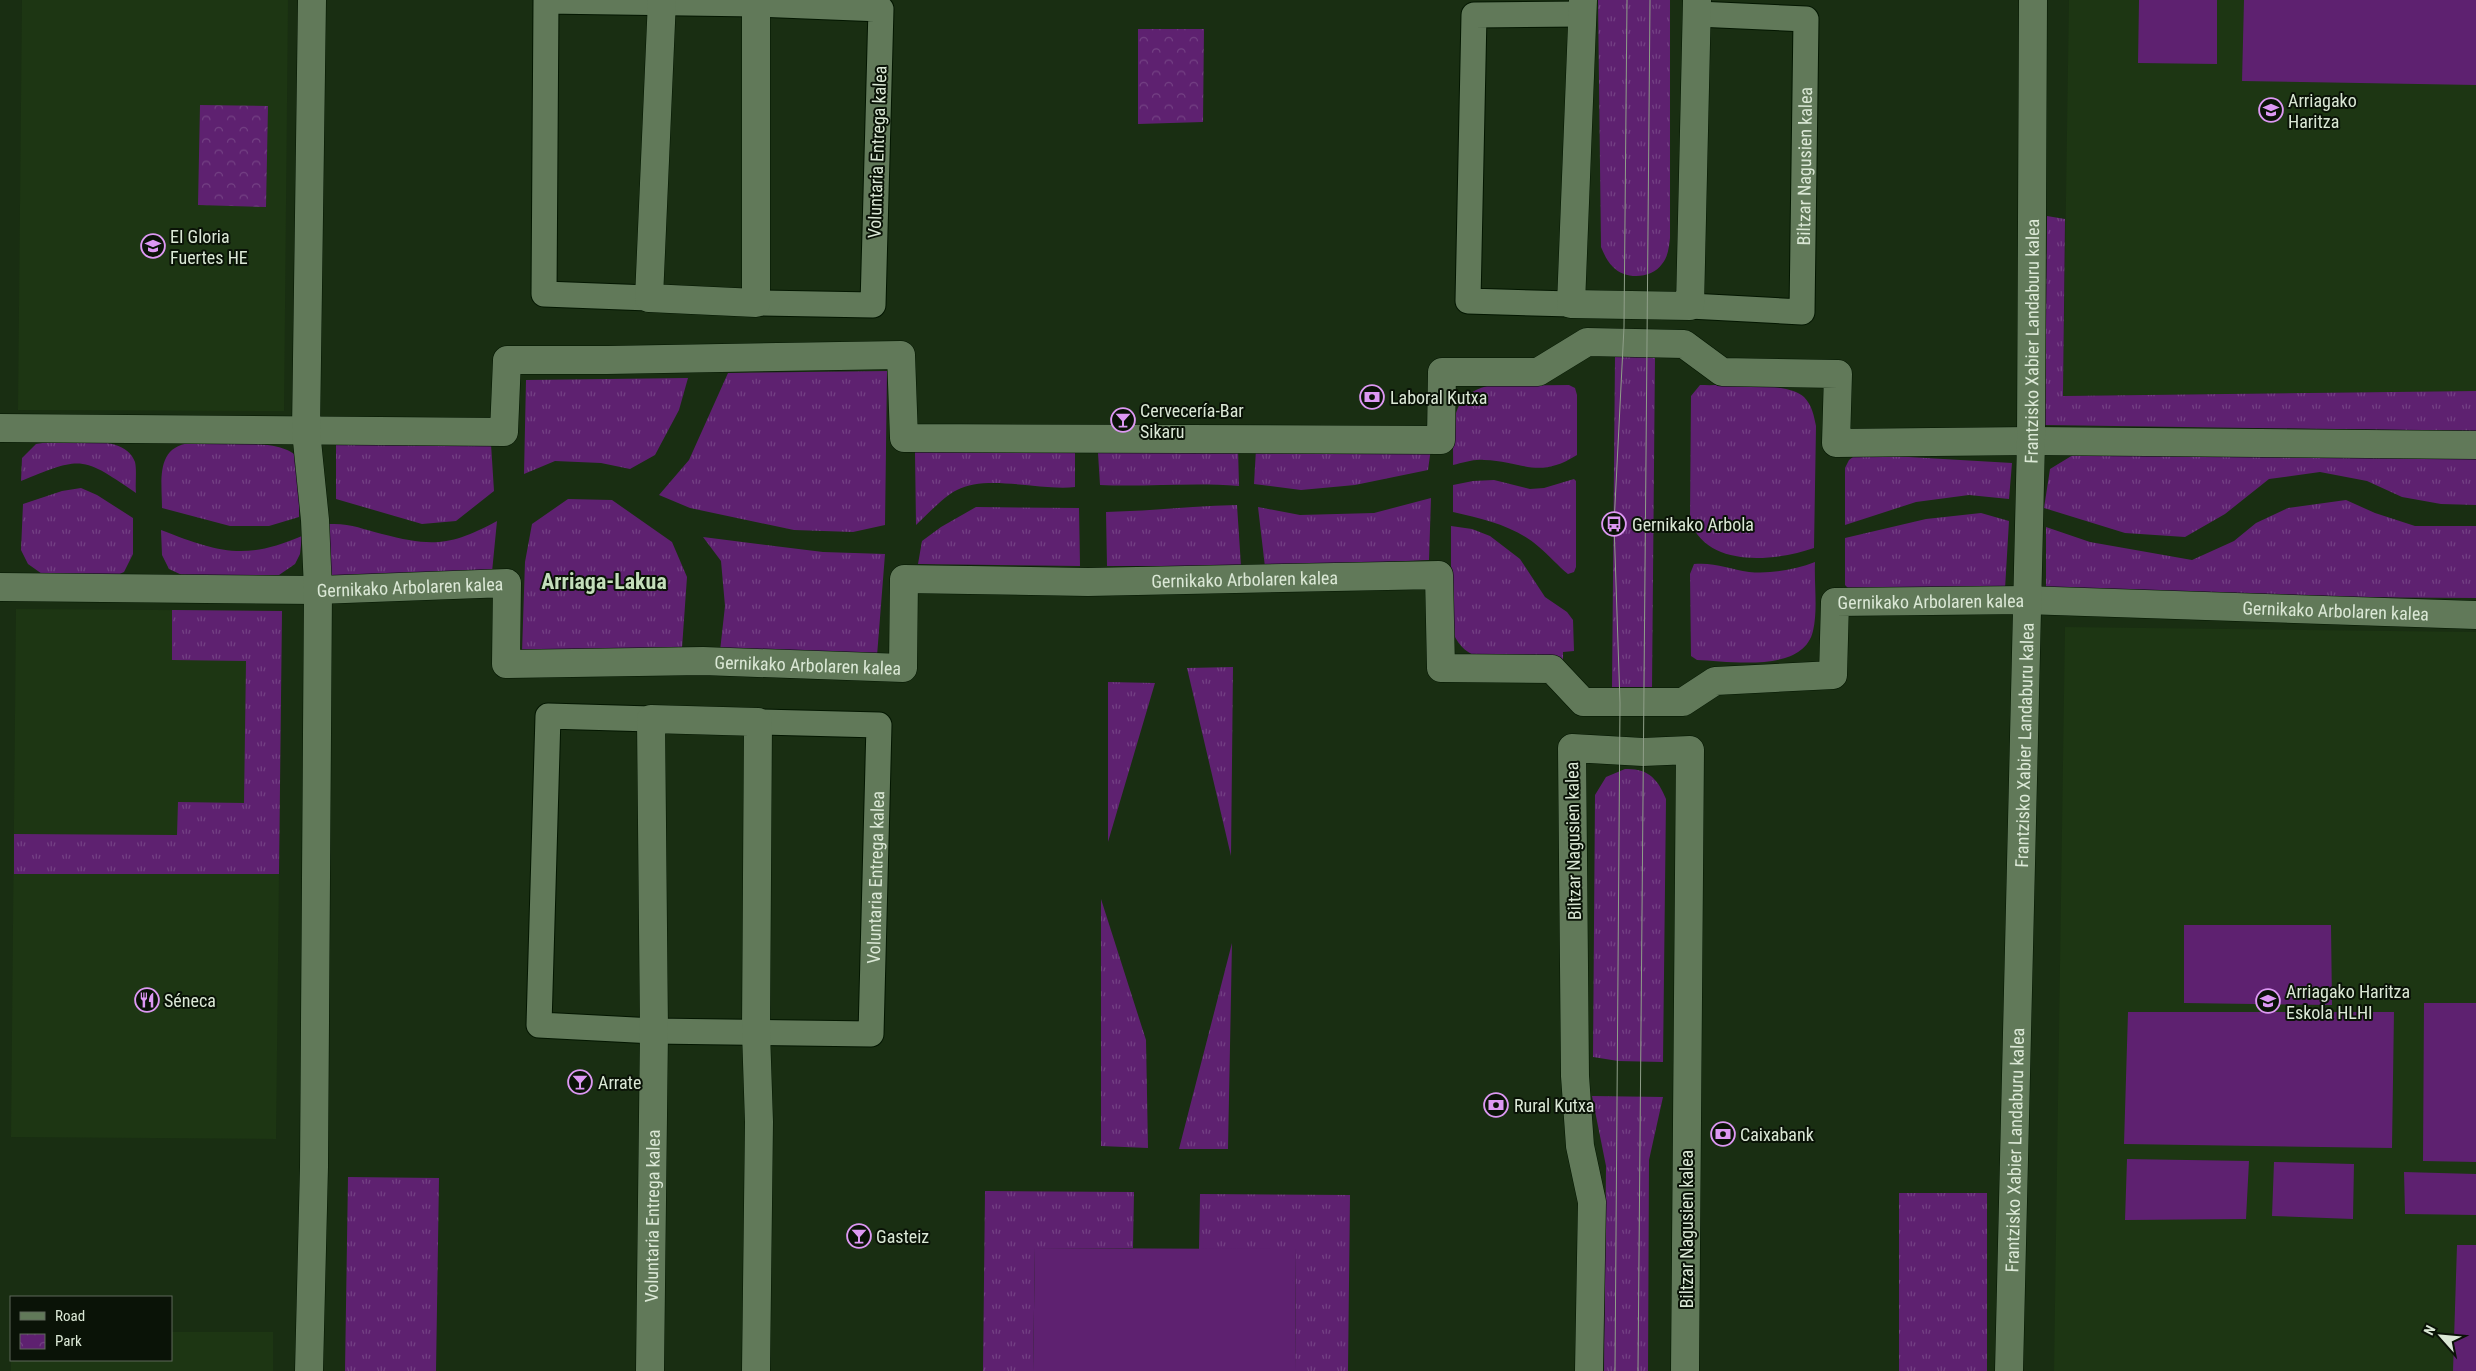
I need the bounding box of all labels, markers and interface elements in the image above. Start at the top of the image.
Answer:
street label: Voluntaria Entrega kalea [863,65,891,239]
street label: Biltzar Nagusien kalea [1792,87,1816,246]
place label: Arriagako Haritza [2288,90,2357,132]
school or university icon: Arriagako Haritza [2258,97,2284,123]
street label: Frantzisko Xabier Landaburu kalea [2020,219,2043,464]
place label: EI Gloria Fuertes HE [170,226,248,268]
school or university icon: EI Gloria Fuertes HE [140,233,166,259]
bank icon: Laboral Kutxa [1359,384,1385,410]
place label: Laboral Kutxa [1390,387,1487,408]
place label: Cervecería-Bar Sikaru [1140,400,1244,442]
bar icon: Cervecería-Bar Sikaru [1110,407,1136,433]
bus stop icon: Gernikako Arbola [1601,511,1627,537]
place label: Gernikako Arbola [1632,514,1754,535]
street label: Gernikako Arbolaren kalea [1151,567,1338,591]
district label: Arriaga-Lakua [541,569,667,594]
street label: Gernikako Arbolaren kalea [316,573,504,601]
street label: Gernikako Arbolaren kalea [1837,590,2024,612]
street label: Gernikako Arbolaren kalea [2242,597,2429,624]
street label: Frantzisko Xabier Landaburu kalea [2010,623,2037,868]
street label: Gernikako Arbolaren kalea [714,651,901,678]
street label: Biltzar Nagusien kalea [1561,762,1585,920]
street label: Voluntaria Entrega kalea [862,791,888,964]
place label: Arriagako Haritza Eskola HLHI [2286,981,2410,1023]
restaurant icon: Séneca [134,987,160,1013]
school or university icon: Arriagako Haritza Eskola HLHI [2255,988,2281,1014]
place label: Séneca [164,990,216,1011]
street label: Frantzisko Xabier Landaburu kalea [2001,1027,2028,1273]
bar icon: Arrate [567,1069,593,1095]
place label: Arrate [598,1072,641,1093]
bank icon: Rural Kutxa [1483,1092,1509,1118]
place label: Rural Kutxa [1514,1095,1594,1116]
bank icon: Caixabank [1710,1121,1736,1147]
place label: Caixabank [1740,1124,1814,1145]
street label: Voluntaria Entrega kalea [640,1129,663,1303]
street label: Biltzar Nagusien kalea [1676,1150,1697,1308]
bar icon: Gasteiz [846,1223,872,1249]
place label: Gasteiz [876,1226,929,1247]
legend [10,1296,172,1361]
text: Road [55,1307,85,1325]
north arrow [2416,1311,2466,1361]
text: N [2420,1323,2438,1338]
text: Park [55,1332,82,1350]

